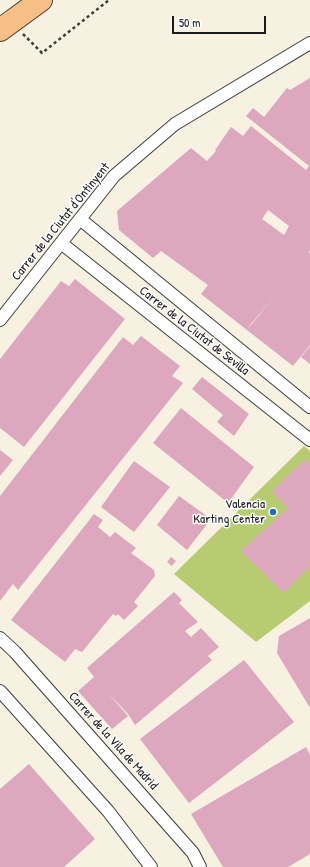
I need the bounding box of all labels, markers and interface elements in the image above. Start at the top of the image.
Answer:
scale bar [174,8,268,34]
text: 50 m [179,14,200,31]
street label: Carrer de la Ciutat d'Ontinyent [9,160,113,284]
street label: Carrer de la Ciutat de Sevilla [136,283,252,379]
place label: Valencia Karting Center [193,497,265,528]
marker: Valencia Karting Center [268,507,278,517]
street label: Carrer de la Vila de Madrid [65,689,161,793]

